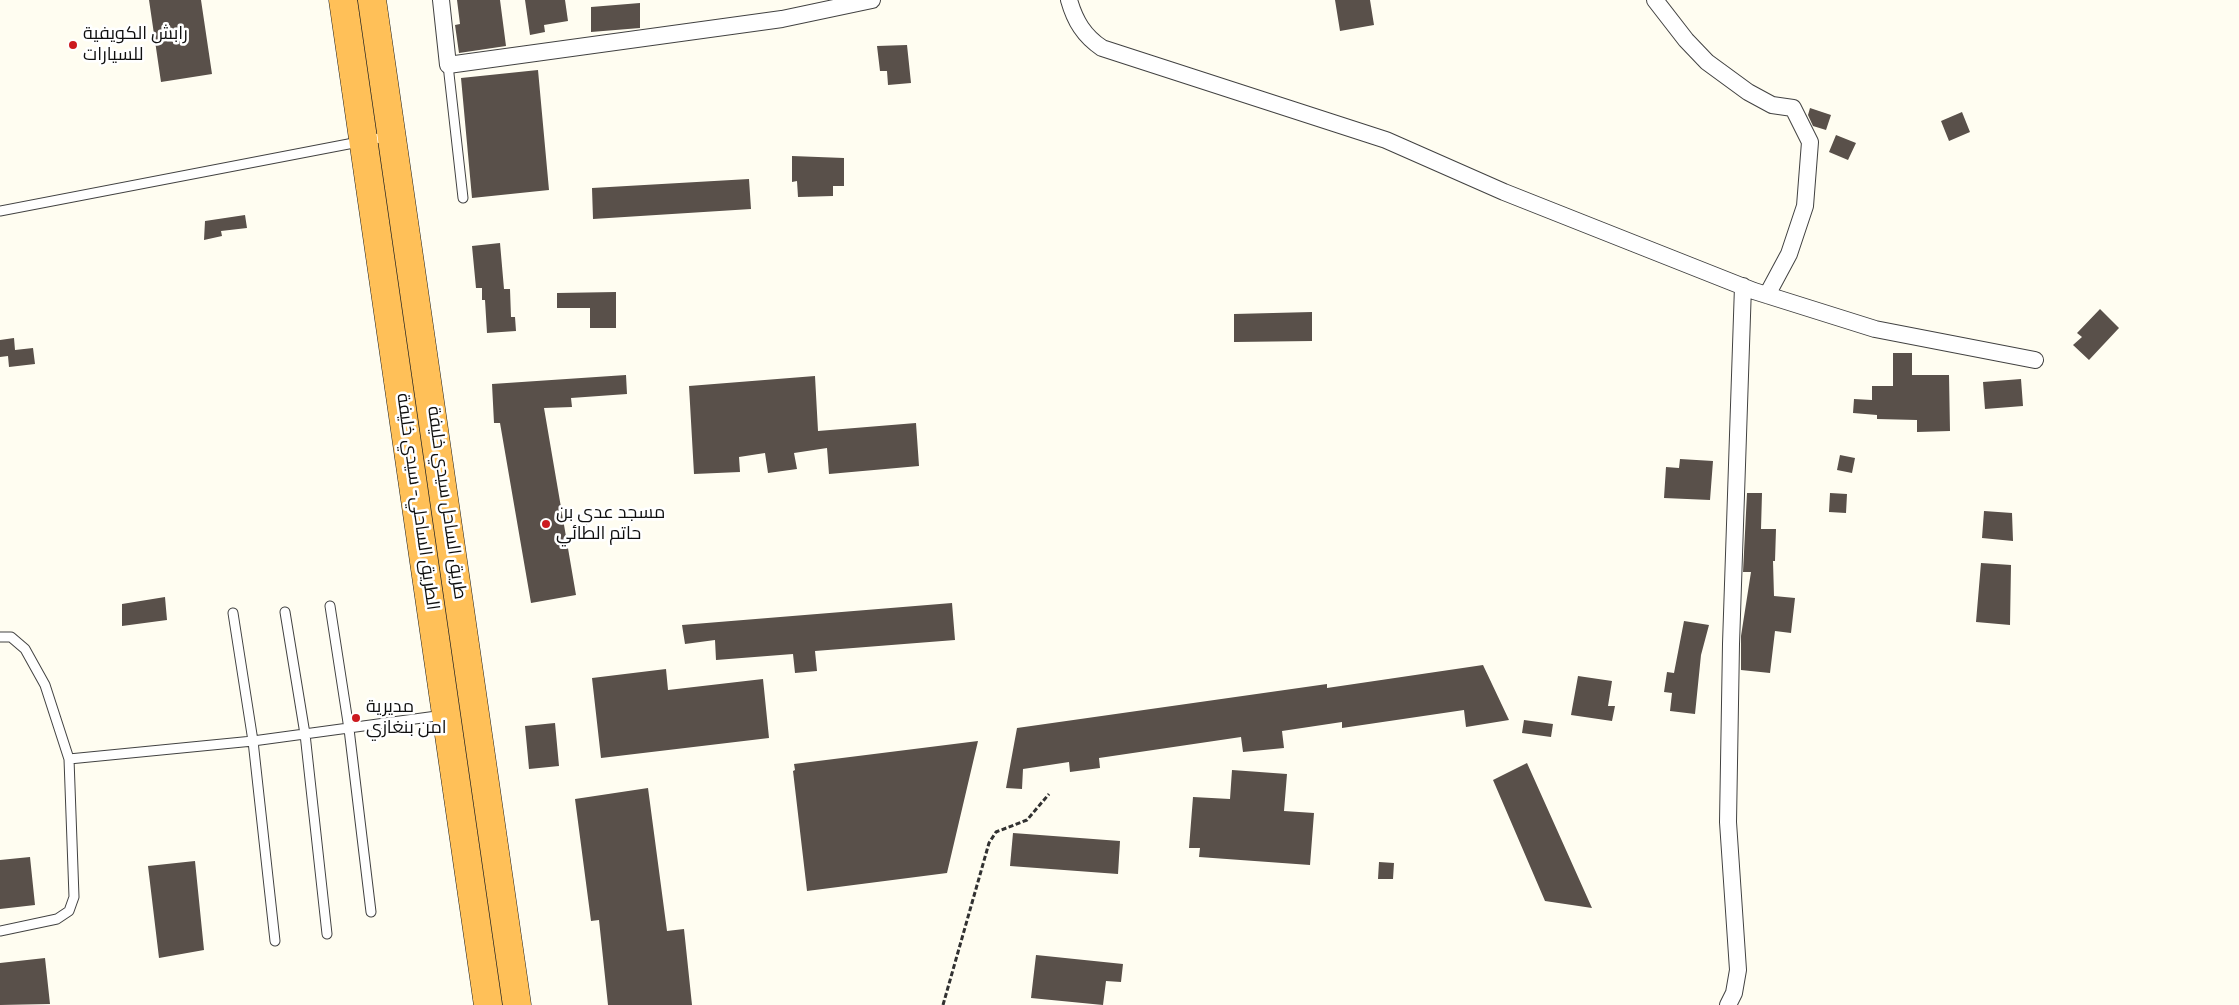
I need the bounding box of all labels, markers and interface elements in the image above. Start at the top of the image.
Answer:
place label: رابش الكويفية للسيارات [83,24,188,66]
marker: رابش الكويفية للسيارات [67,39,79,51]
street label: الطريق الساحلي- سيدي خليفة [390,392,442,612]
street label: طريق الساحل سيدي خليفة [421,405,469,601]
place label: مسجد عدي بن حاتم الطائي [556,503,665,546]
marker: مسجد عدي بن حاتم الطائي [540,518,552,530]
place label: مديرية امن بنغازي [366,697,447,740]
marker: مديرية امن بنغازي [350,712,362,724]

